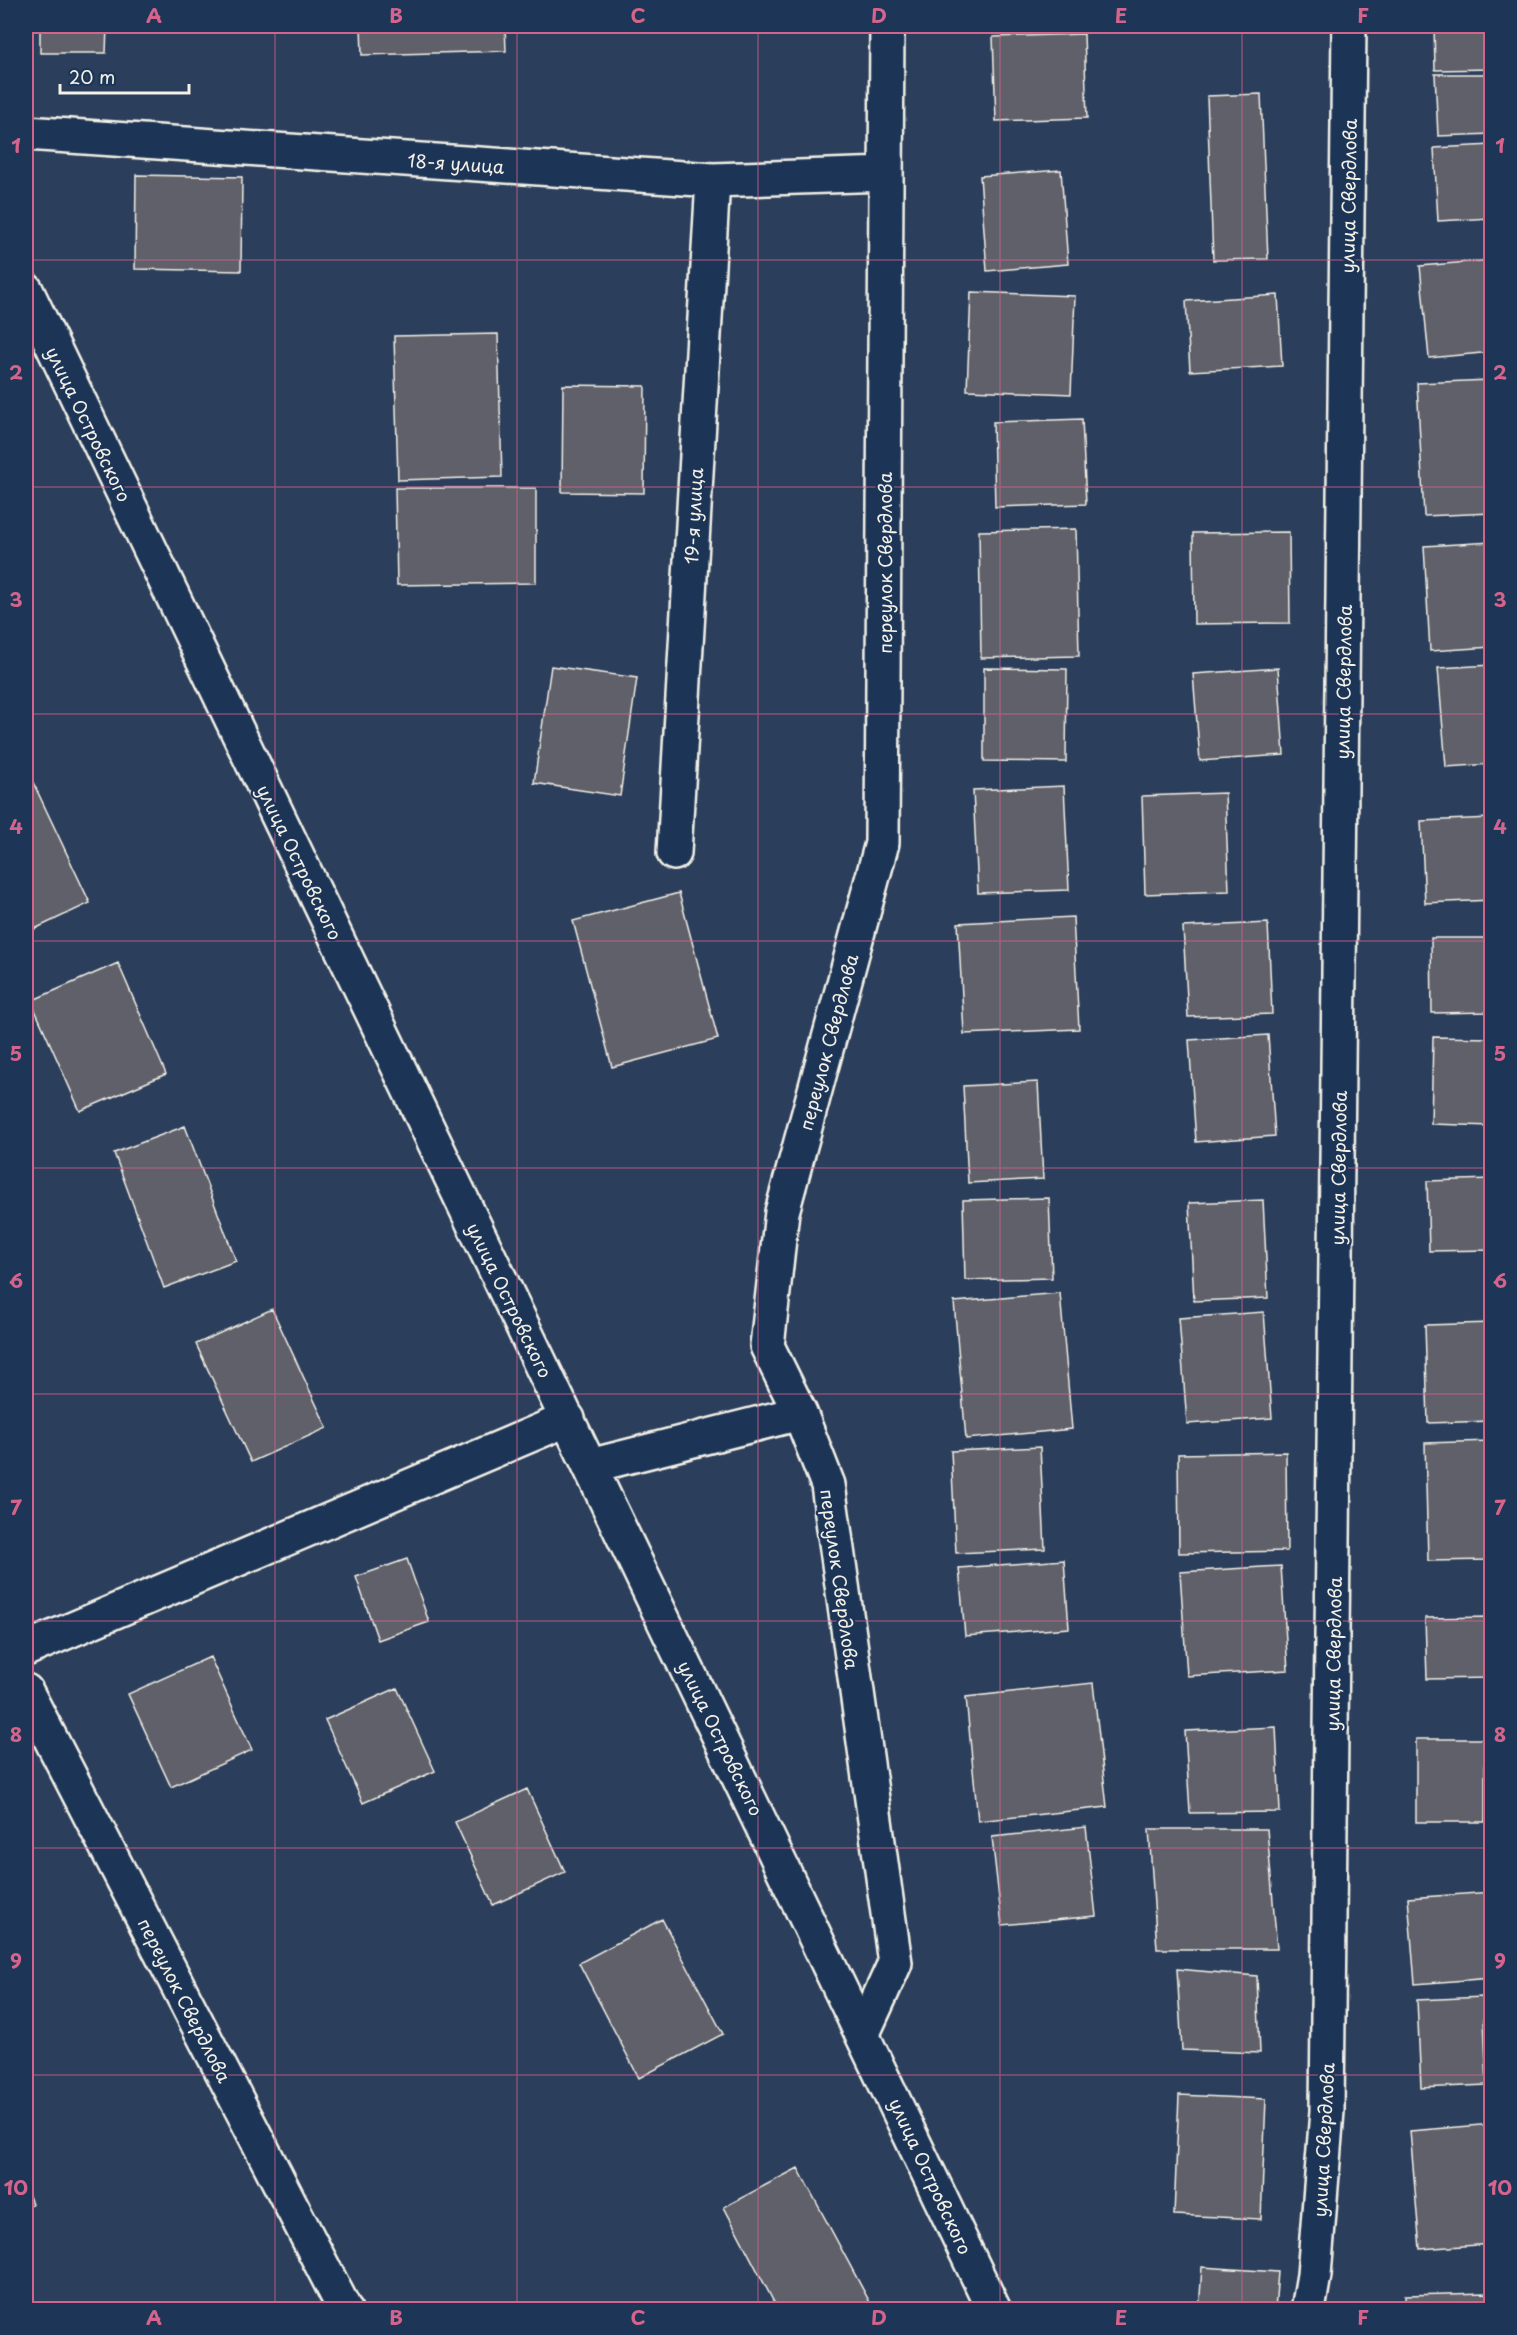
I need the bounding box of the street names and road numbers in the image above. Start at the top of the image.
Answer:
street label: улица Свердлова [1333,118,1363,274]
street label: 18-я улица [407,146,506,180]
street label: улица Островского [40,342,138,506]
street label: 19-я улица [677,467,709,565]
street label: переулок Свердлова [871,471,898,654]
street label: улица Свердлова [1328,604,1358,760]
street label: улица Островского [251,780,349,944]
street label: переулок Свердлова [791,950,865,1133]
street label: улица Свердлова [1323,1090,1353,1246]
street label: улица Островского [461,1218,559,1382]
street label: переулок Свердлова [814,1487,866,1672]
street label: улица Свердлова [1318,1576,1348,1732]
street label: улица Островского [672,1656,770,1820]
street label: переулок Свердлова [132,1913,239,2088]
street label: улица Свердлова [1305,2061,1341,2218]
street label: улица Островского [883,2093,979,2259]

